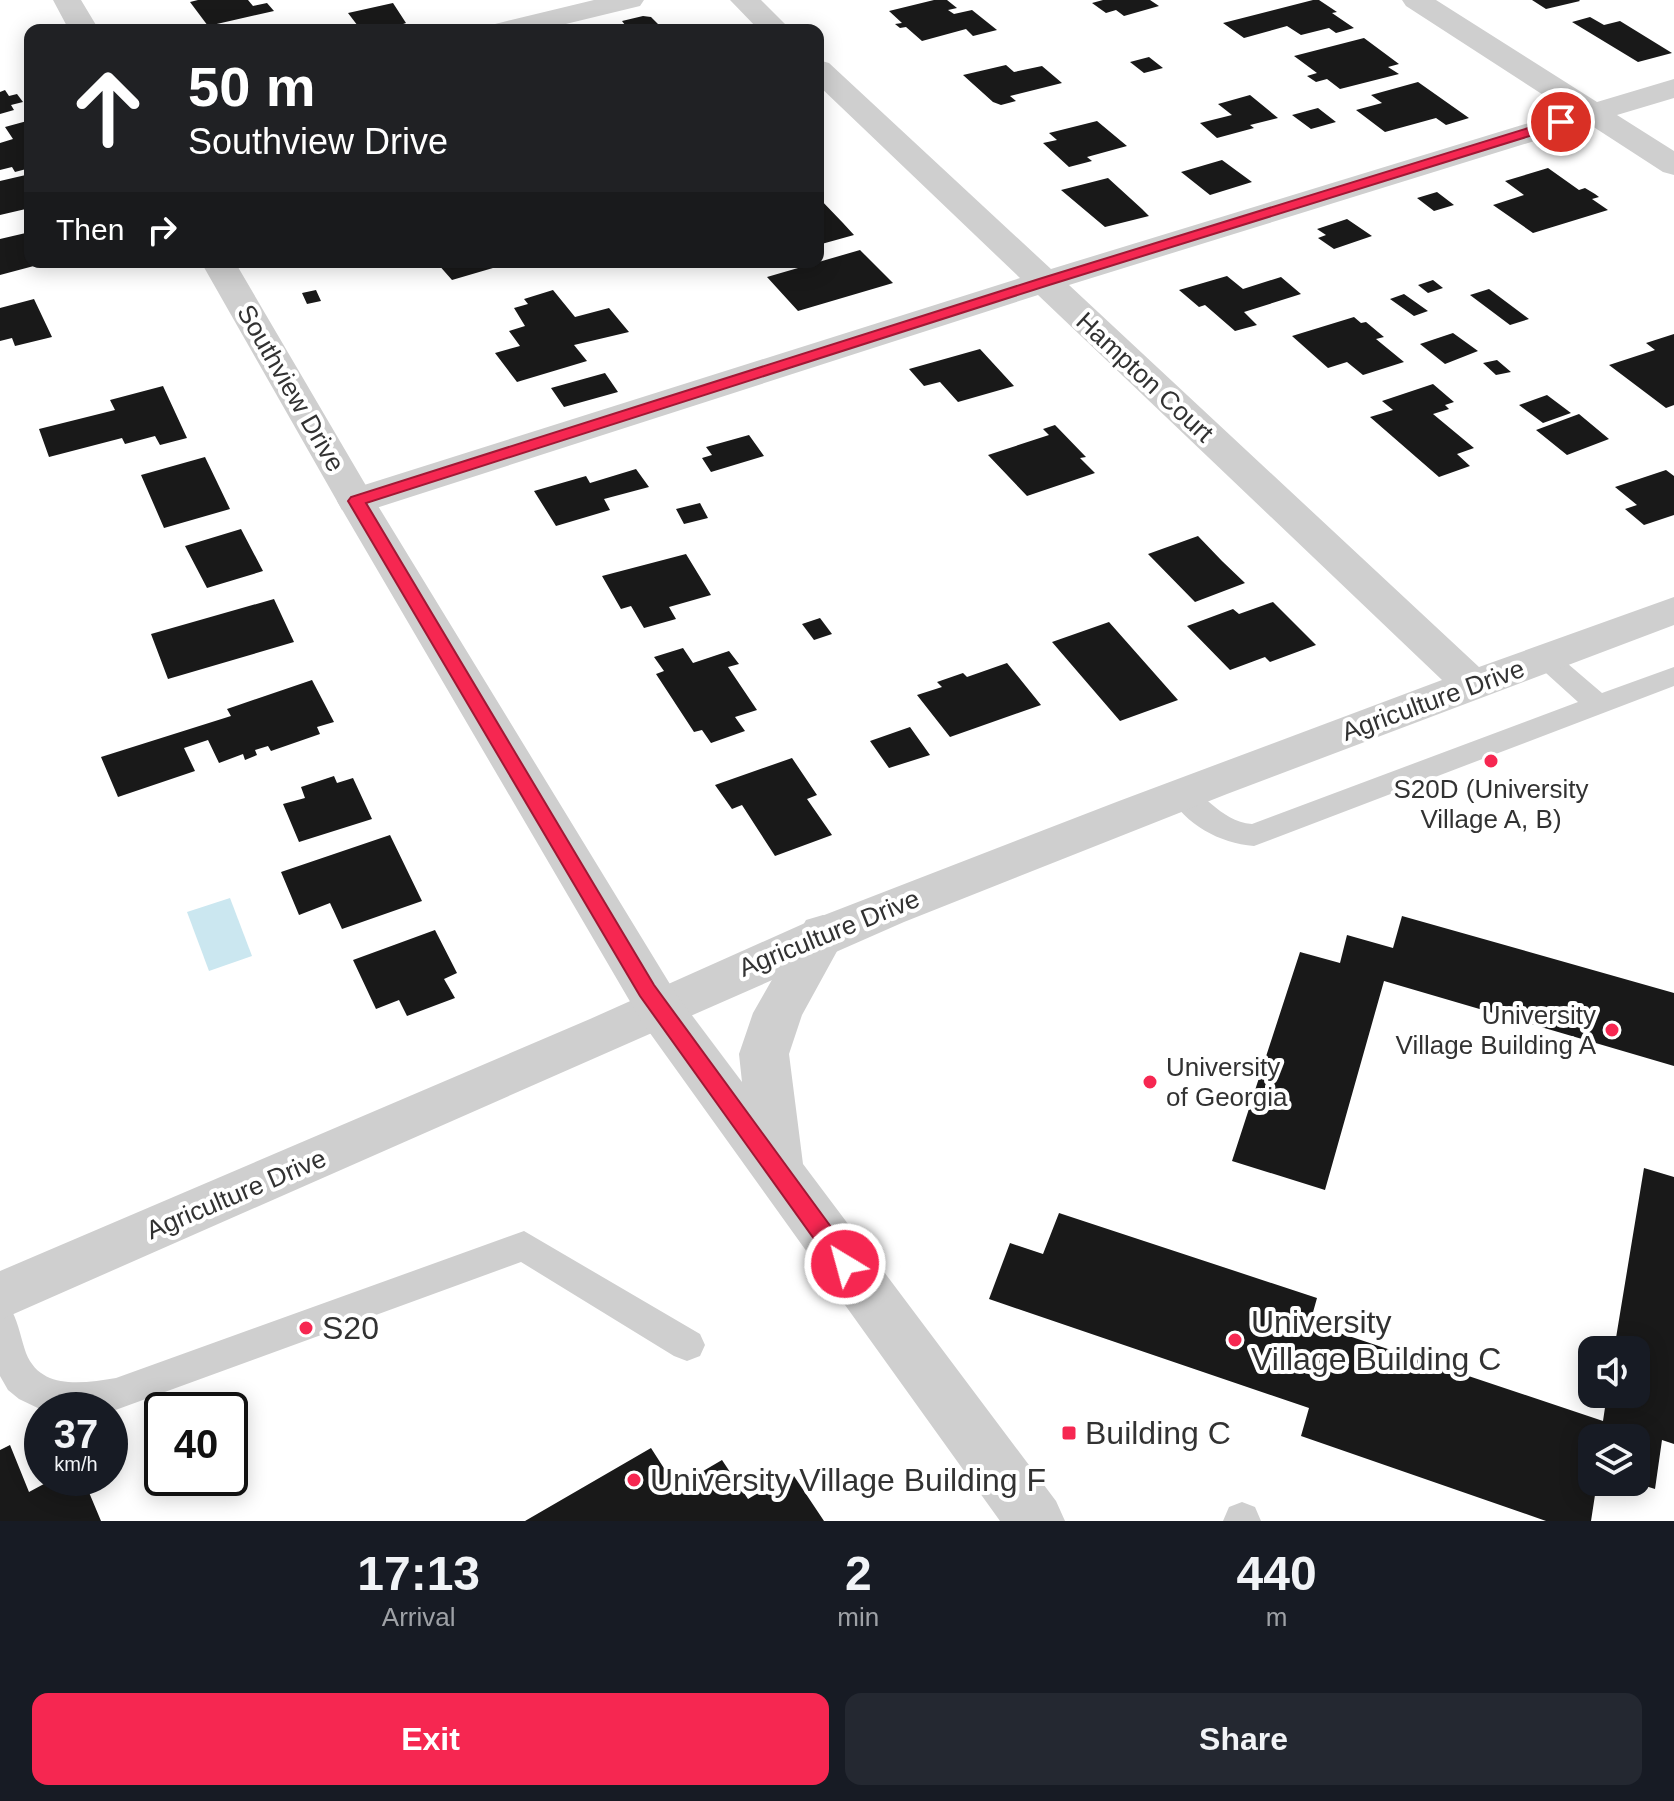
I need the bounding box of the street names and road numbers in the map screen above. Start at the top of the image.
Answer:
street label: Southview Drive [231,299,351,477]
street label: Hampton Court [1070,306,1220,449]
street label: Agriculture Drive [1338,653,1528,747]
street label: Agriculture Drive [734,883,924,983]
street label: Agriculture Drive [142,1143,330,1245]

